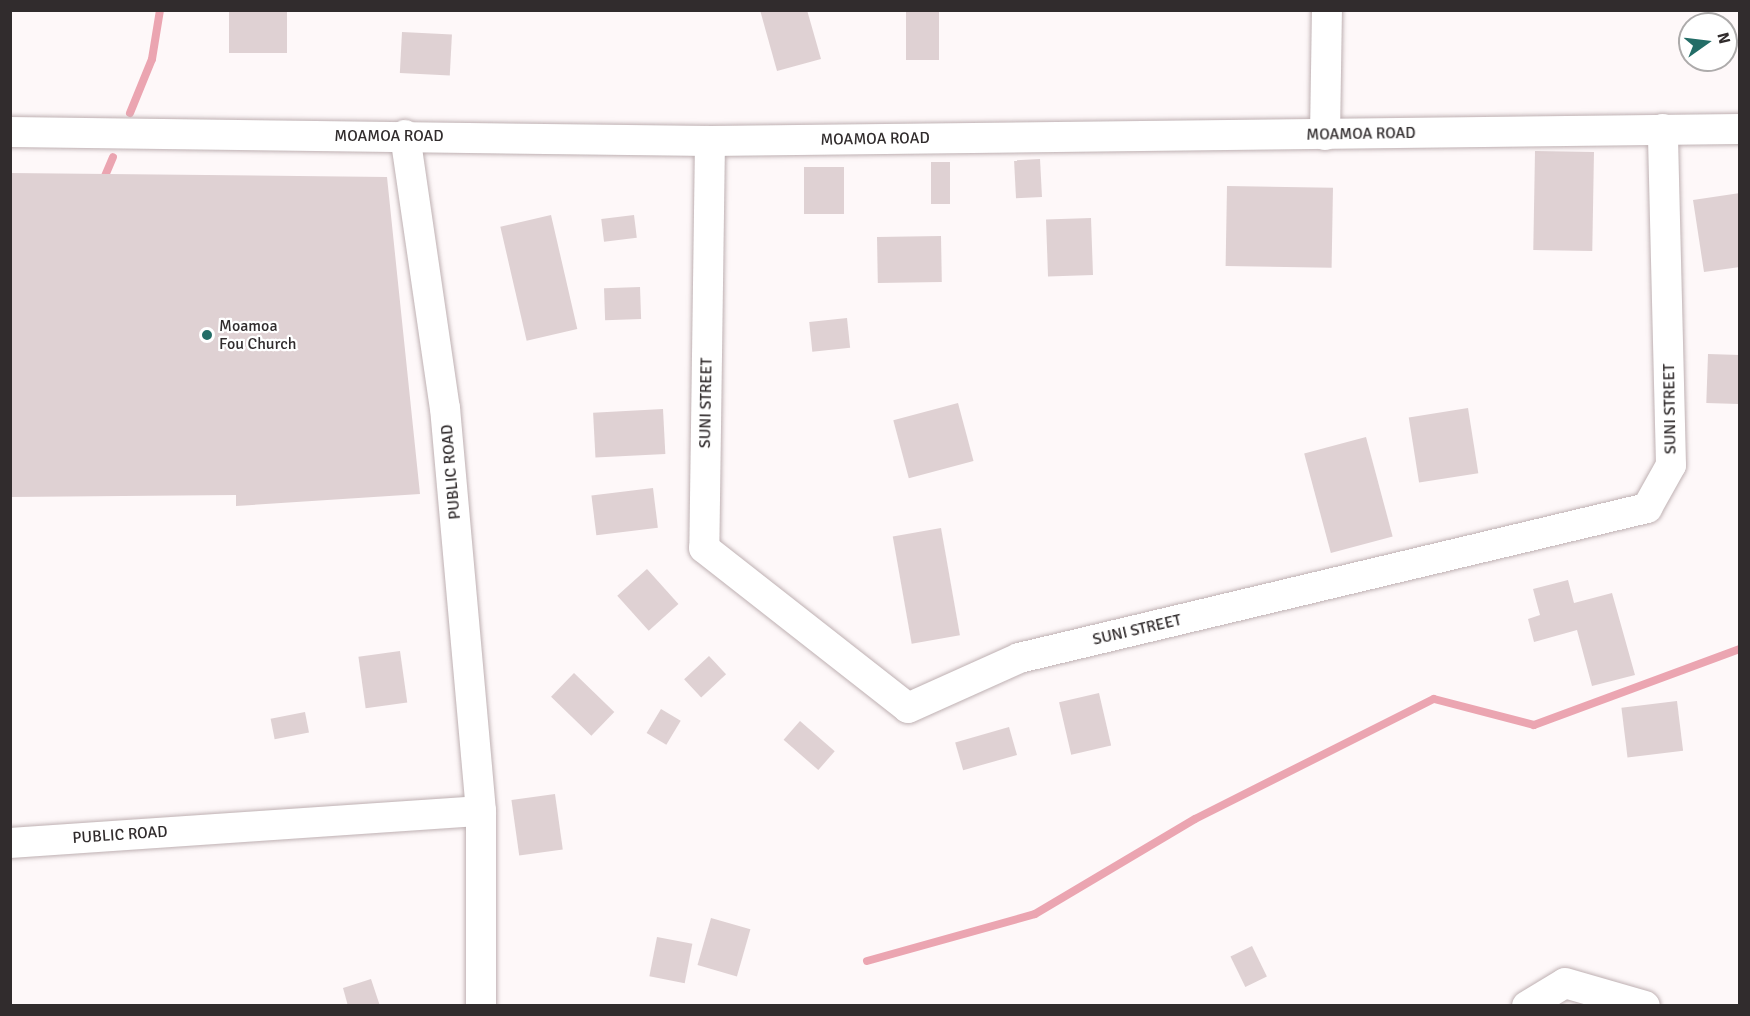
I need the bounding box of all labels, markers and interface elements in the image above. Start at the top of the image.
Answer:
north arrow [1678,12,1738,72]
text: N [1712,30,1735,46]
street label: MOAMOA ROAD [1306,123,1416,145]
street label: MOAMOA ROAD [334,126,444,146]
street label: MOAMOA ROAD [820,128,930,150]
place label: Moamoa Fou Church [219,316,296,354]
marker: Moamoa Fou Church [200,328,214,342]
street label: SUNI STREET [696,358,716,448]
street label: SUNI STREET [1660,364,1680,454]
street label: PUBLIC ROAD [437,424,465,520]
street label: SUNI STREET [1091,610,1183,650]
street label: PUBLIC ROAD [72,822,168,848]

